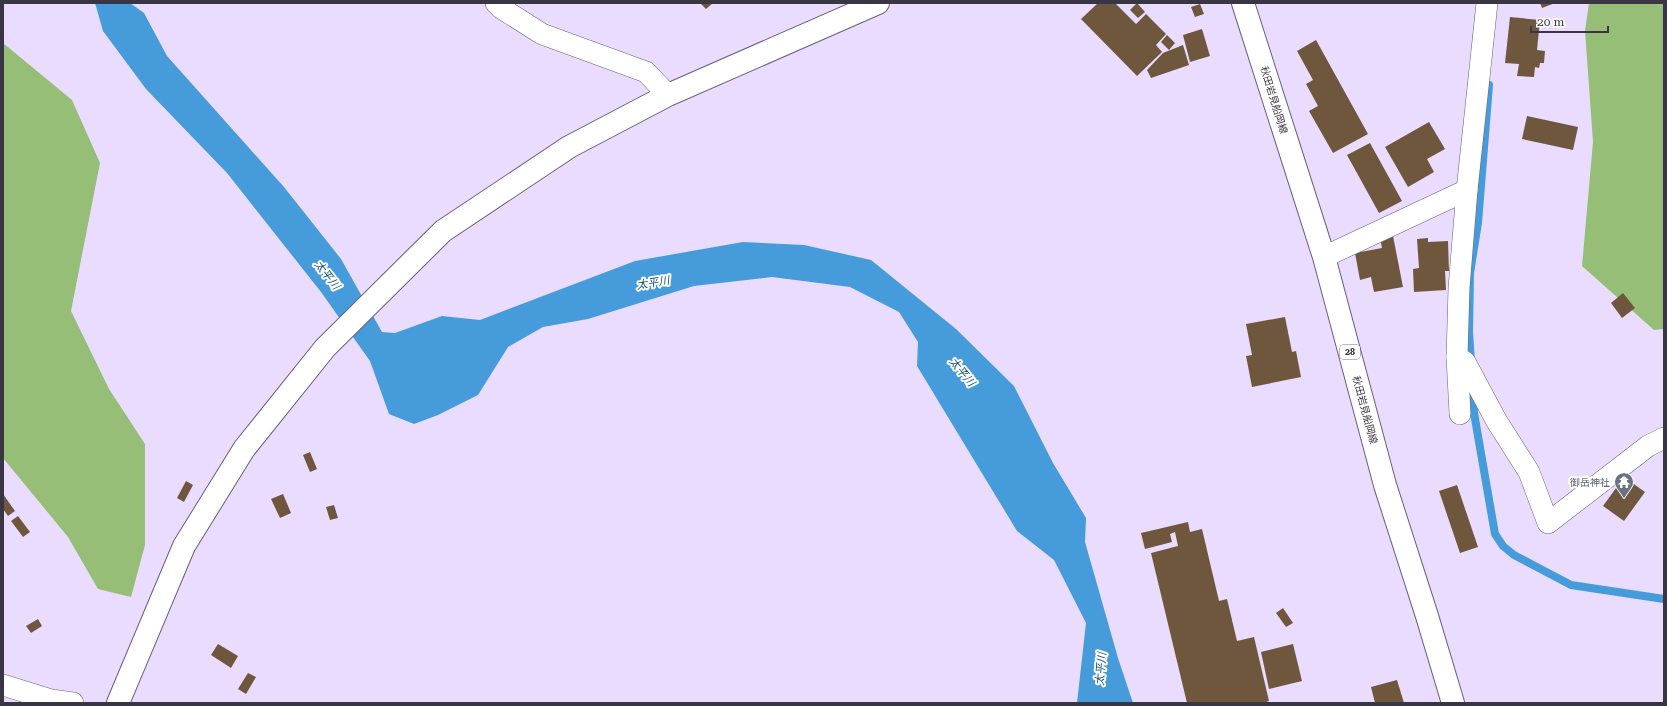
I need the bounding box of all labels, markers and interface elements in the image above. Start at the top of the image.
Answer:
scale bar [1531,8,1608,34]
text: 20 m [1537,15,1564,29]
street label: 秋田岩見船岡線 [1259,65,1289,135]
water label: 太平川 [312,258,343,293]
water label: 太平川 [636,274,671,292]
road number: 28 [1340,345,1360,359]
water label: 太平川 [946,355,978,390]
street label: 秋田岩見船岡線 [1351,375,1379,445]
temple icon: 御岳神社 [1613,471,1635,499]
place label: 御岳神社 [1570,477,1610,488]
water label: 太平川 [1093,651,1109,686]

